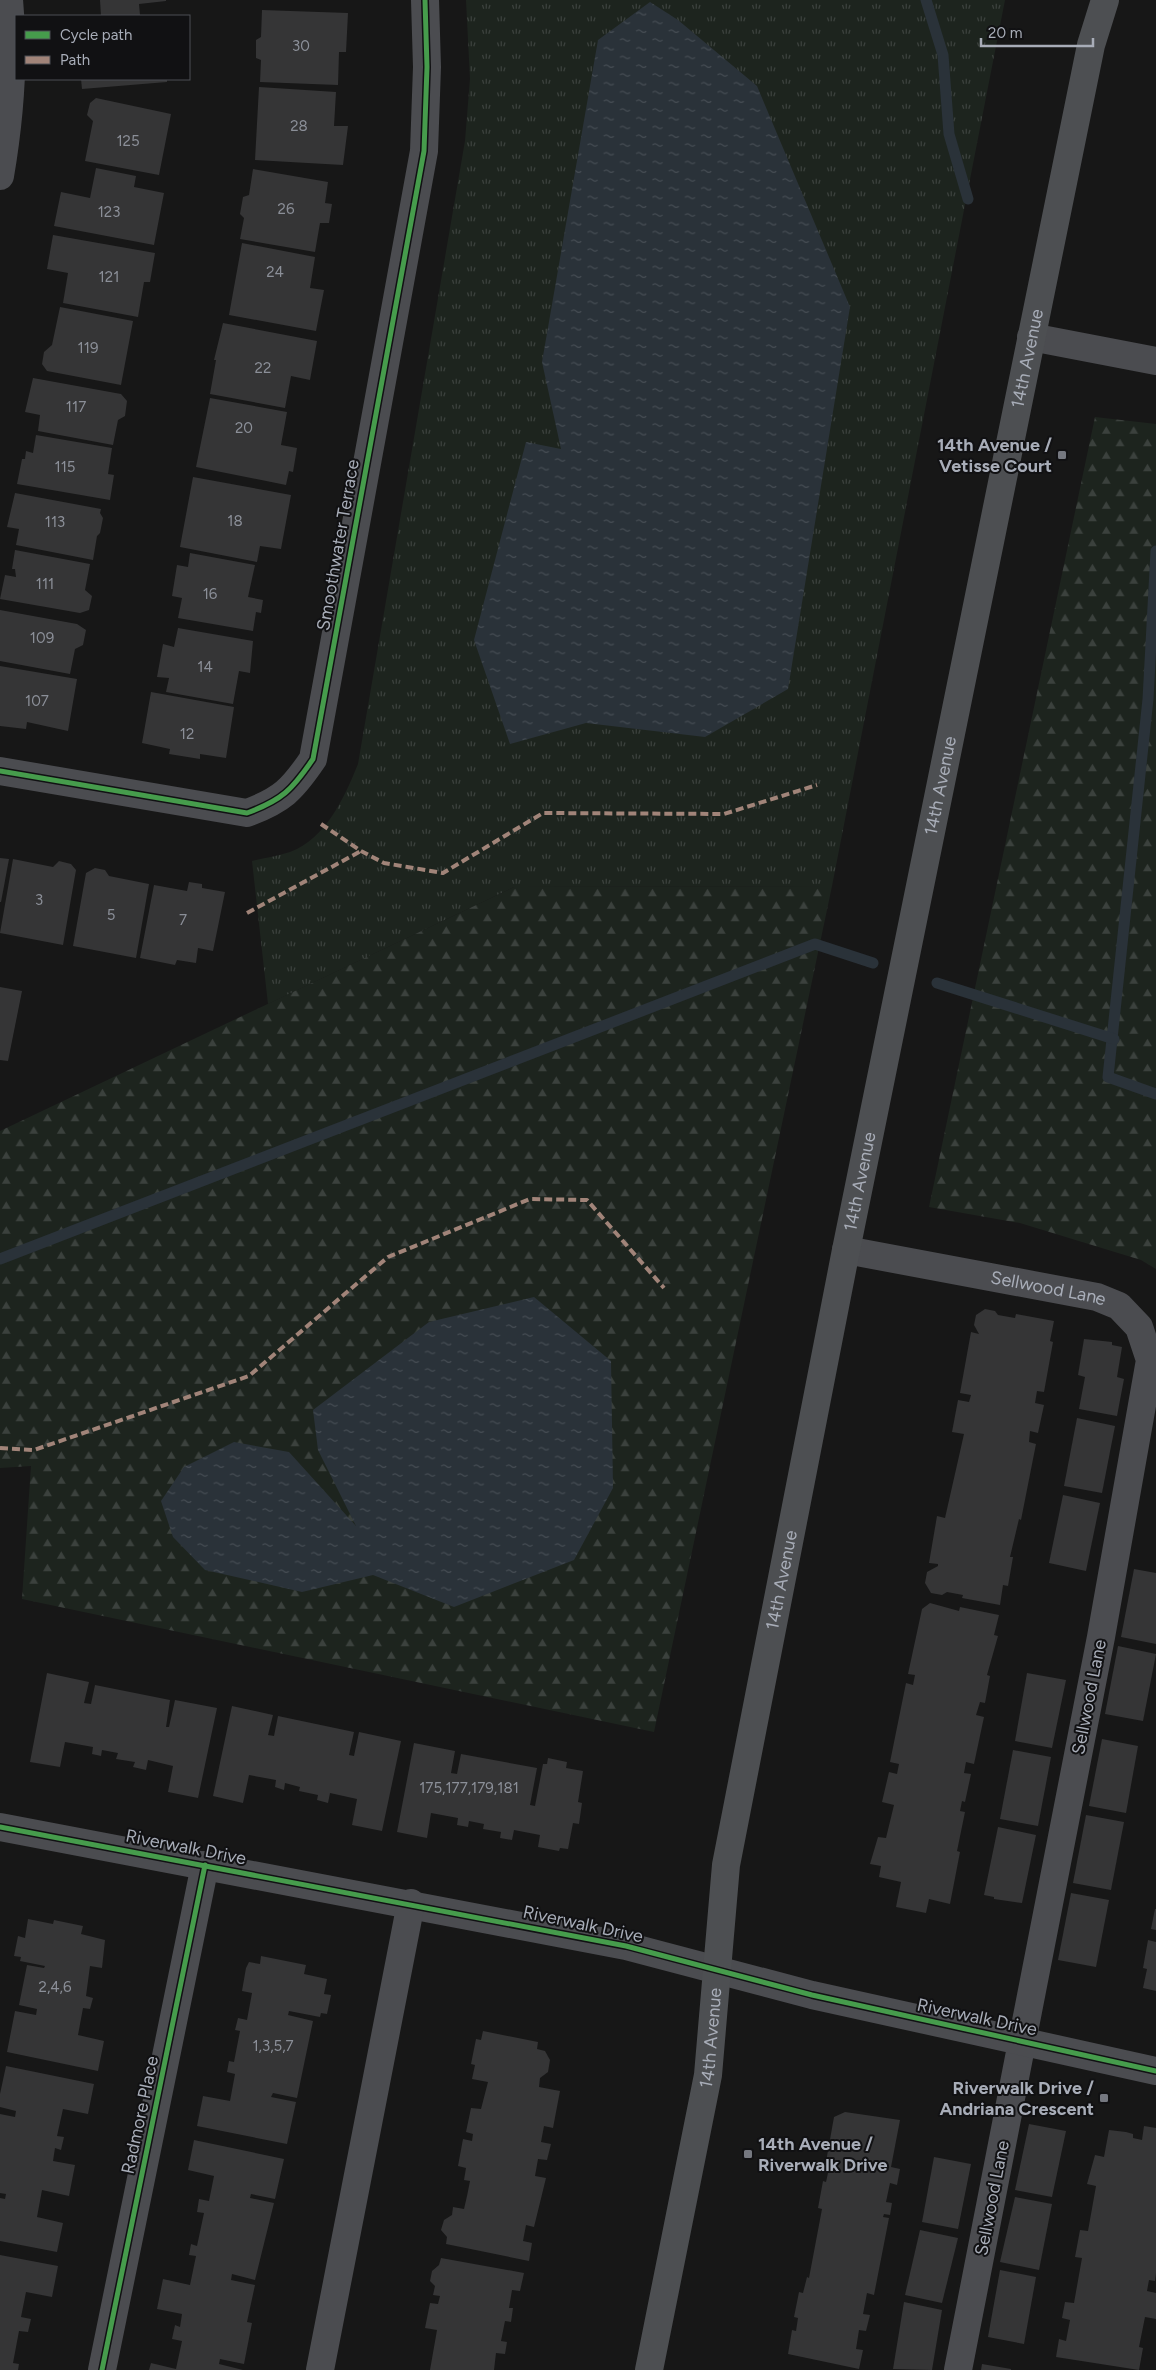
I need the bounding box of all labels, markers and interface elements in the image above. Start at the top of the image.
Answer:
legend [15,15,190,80]
scale bar [981,15,1094,47]
text: 20 m [988,24,1022,42]
text: Cycle path [60,26,132,44]
house number: 30 [292,37,310,55]
text: Path [60,51,90,69]
house number: 28 [290,117,308,135]
house number: 125 [116,132,140,150]
house number: 26 [278,200,295,218]
house number: 123 [98,203,120,221]
house number: 24 [266,263,284,281]
house number: 121 [99,268,119,286]
street label: 14th Avenue [1006,307,1048,410]
house number: 119 [78,339,98,357]
house number: 22 [255,359,271,377]
house number: 117 [66,398,86,416]
house number: 20 [235,419,253,437]
place label: 14th Avenue / Vetisse Court [937,434,1052,477]
marker: 14th Avenue / Vetisse Court [1056,449,1068,461]
street label: Smoothwater Terrace [312,457,364,632]
house number: 115 [54,458,76,476]
house number: 18 [227,512,243,530]
house number: 113 [45,513,65,531]
house number: 111 [36,575,54,593]
house number: 16 [203,585,218,603]
house number: 109 [30,629,54,647]
house number: 14 [197,658,213,676]
house number: 107 [25,692,49,710]
house number: 12 [180,725,194,743]
street label: 14th Avenue [920,734,961,837]
house number: 3 [35,891,43,909]
house number: 5 [107,906,115,924]
house number: 7 [179,911,187,929]
street label: 14th Avenue [839,1130,881,1233]
street label: Sellwood Lane [989,1266,1110,1311]
street label: 14th Avenue [761,1528,802,1632]
street label: Sellwood Lane [1067,1637,1111,1757]
house number: 175,177,179,181 [419,1779,519,1797]
street label: Riverwalk Drive [124,1825,248,1870]
street label: Riverwalk Drive [521,1901,645,1948]
house number: 2,4,6 [39,1978,72,1996]
street label: 14th Avenue [695,1987,726,2090]
street label: Riverwalk Drive [915,1994,1039,2041]
house number: 1,3,5,7 [252,2037,294,2055]
street label: Radmore Place [117,2054,163,2176]
place label: Riverwalk Drive / Andriana Crescent [939,2077,1094,2120]
marker: Riverwalk Drive / Andriana Crescent [1098,2092,1110,2104]
place label: 14th Avenue / Riverwalk Drive [758,2133,887,2176]
street label: Sellwood Lane [970,2138,1014,2258]
marker: 14th Avenue / Riverwalk Drive [742,2148,754,2160]

